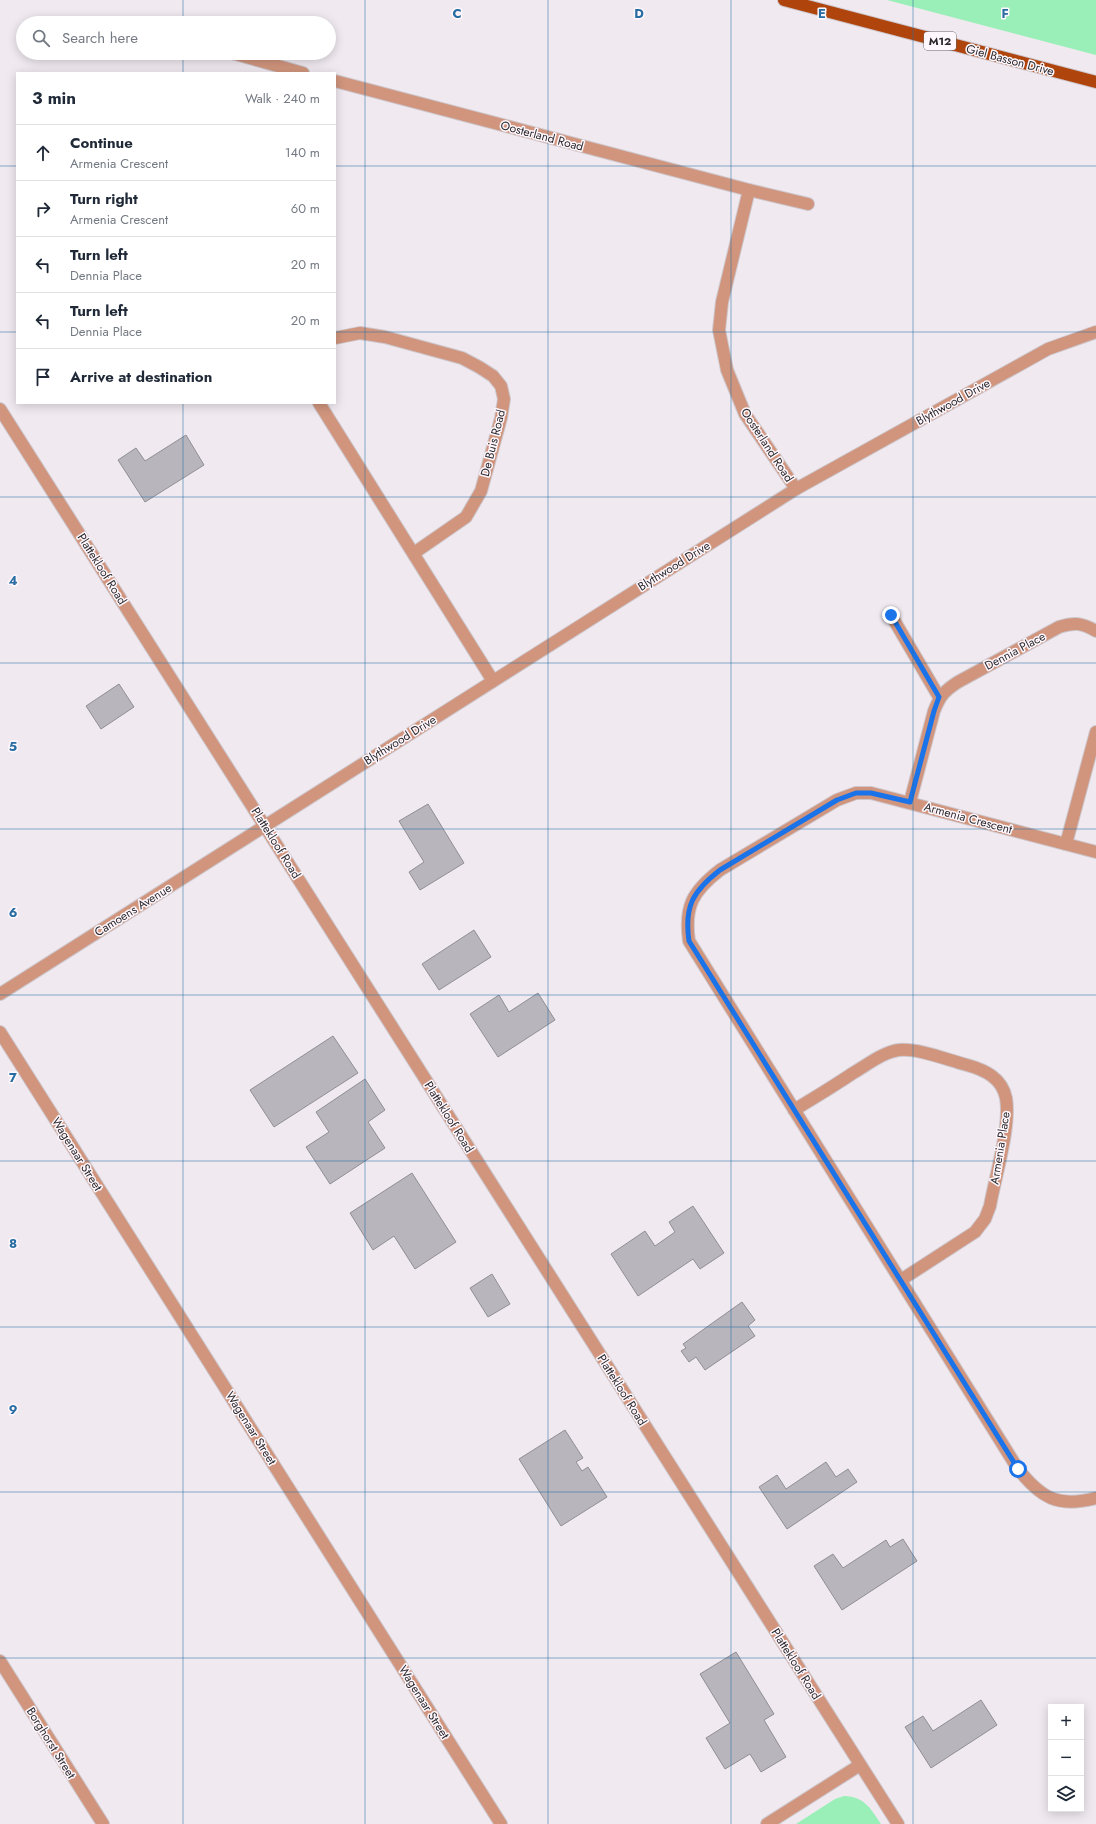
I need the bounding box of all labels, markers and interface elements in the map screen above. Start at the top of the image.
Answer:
text: C [452,4,462,23]
text: D [634,4,644,23]
text: E [818,4,826,23]
text: F [1001,4,1009,23]
search box [16,16,336,60]
icon: search [30,27,52,49]
text: Search here [62,27,138,49]
road number: M12 [924,32,956,50]
street label: Giel Basson Drive [964,40,1056,80]
text: 3 min [32,86,76,110]
text: Walk · 240 m [245,89,320,108]
street label: Oosterland Road [499,116,585,156]
text: Continue [70,132,133,154]
icon: ahead [32,142,54,164]
text: 140 m [285,143,320,162]
text: Armenia Crescent [70,154,168,173]
text: Turn right [70,188,138,210]
icon: right [32,198,54,220]
text: 60 m [291,199,320,218]
text: Armenia Crescent [70,210,168,229]
text: Turn left [70,244,128,266]
icon: left [32,254,54,276]
text: 20 m [291,255,320,274]
text: Dennia Place [70,266,142,285]
text: Turn left [70,300,128,322]
icon: left [32,310,54,332]
text: 20 m [291,311,320,330]
text: Dennia Place [70,322,142,341]
icon: arrive [32,366,54,388]
text: Arrive at destination [70,366,212,388]
street label: Blythwood Drive [913,374,993,430]
street label: Oosterland Road [736,404,798,486]
street label: De Buis Road [476,408,510,478]
street label: Plattekloof Road [73,530,131,608]
street label: Blythwood Drive [634,537,714,595]
text: 4 [8,571,18,590]
route end [882,606,900,624]
street label: Dennia Place [981,627,1049,675]
street label: Blythwood Drive [360,711,440,769]
text: 5 [9,737,17,756]
street label: Armenia Crescent [922,798,1014,838]
street label: Plattekloof Road [247,804,305,882]
street label: Camoens Avenue [91,879,175,941]
text: 6 [9,903,18,922]
text: 7 [9,1068,17,1087]
street label: Plattekloof Road [420,1078,478,1156]
street label: Armenia Place [985,1110,1015,1186]
street label: Wagenaar Street [47,1114,107,1194]
text: 8 [9,1234,17,1253]
street label: Plattekloof Road [593,1351,651,1429]
street label: Wagenaar Street [221,1388,281,1468]
text: 9 [9,1400,18,1419]
route start [1009,1460,1027,1478]
street label: Plattekloof Road [767,1625,825,1703]
street label: Wagenaar Street [394,1662,454,1742]
street label: Borghorst Street [22,1704,80,1782]
map controls [1048,1704,1084,1812]
button: + [1048,1704,1084,1740]
button: − [1048,1740,1084,1776]
button: layers [1048,1776,1084,1812]

